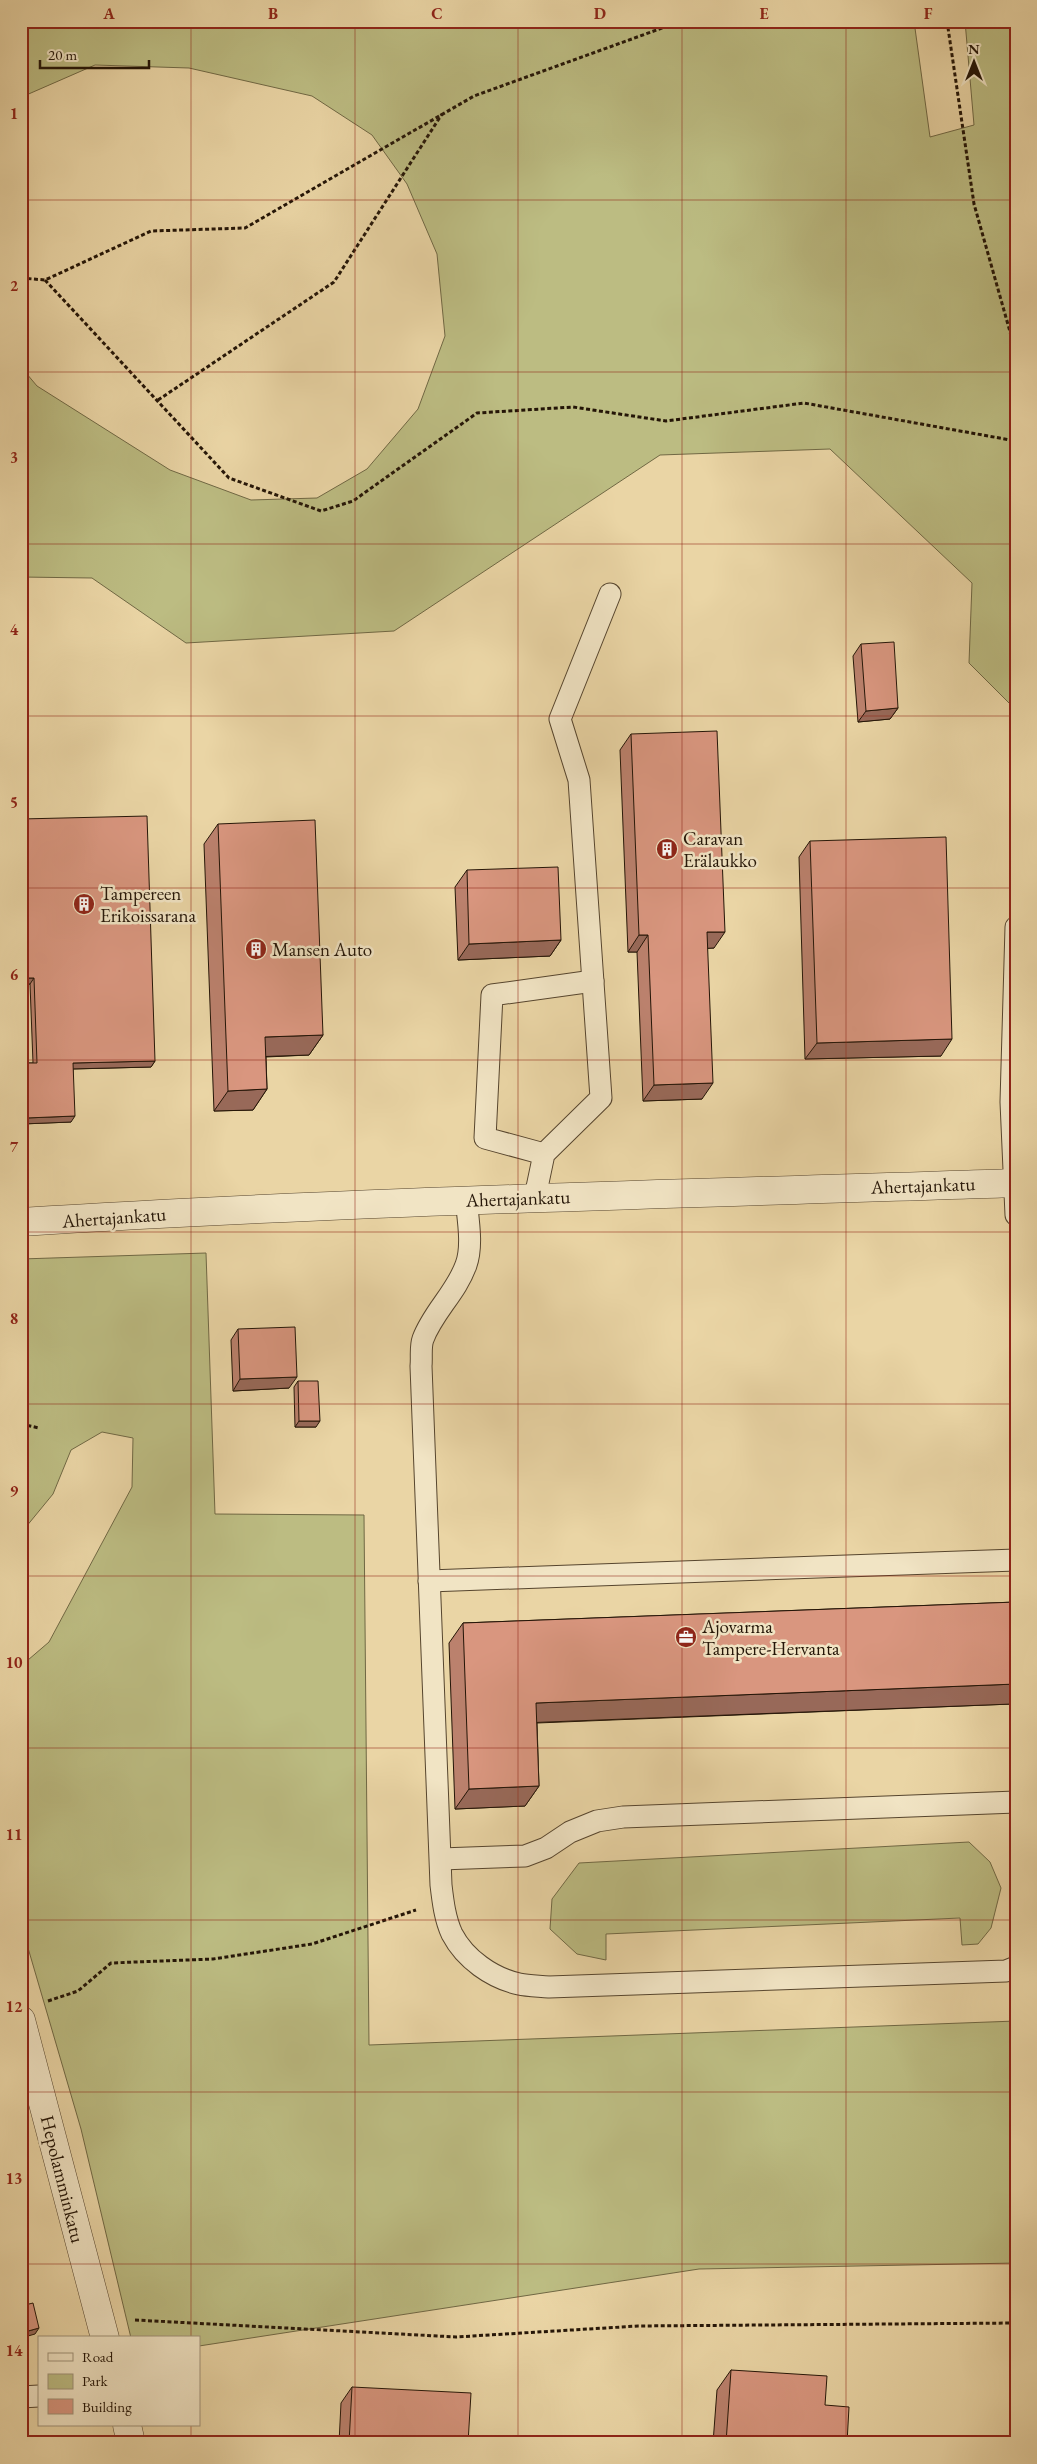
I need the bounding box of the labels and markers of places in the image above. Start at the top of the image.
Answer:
place label: Caravan Erälaukko [683,826,757,873]
building icon: Caravan Erälaukko [655,837,679,861]
place label: Tampereen Erikoissarana [100,881,197,928]
building icon: Tampereen Erikoissarana [72,892,96,916]
building icon: Mansen Auto [244,937,268,961]
place label: Mansen Auto [272,937,372,962]
place label: Ajovarma Tampere-Hervanta [701,1614,840,1661]
office icon: Ajovarma Tampere-Hervanta [674,1625,698,1649]

